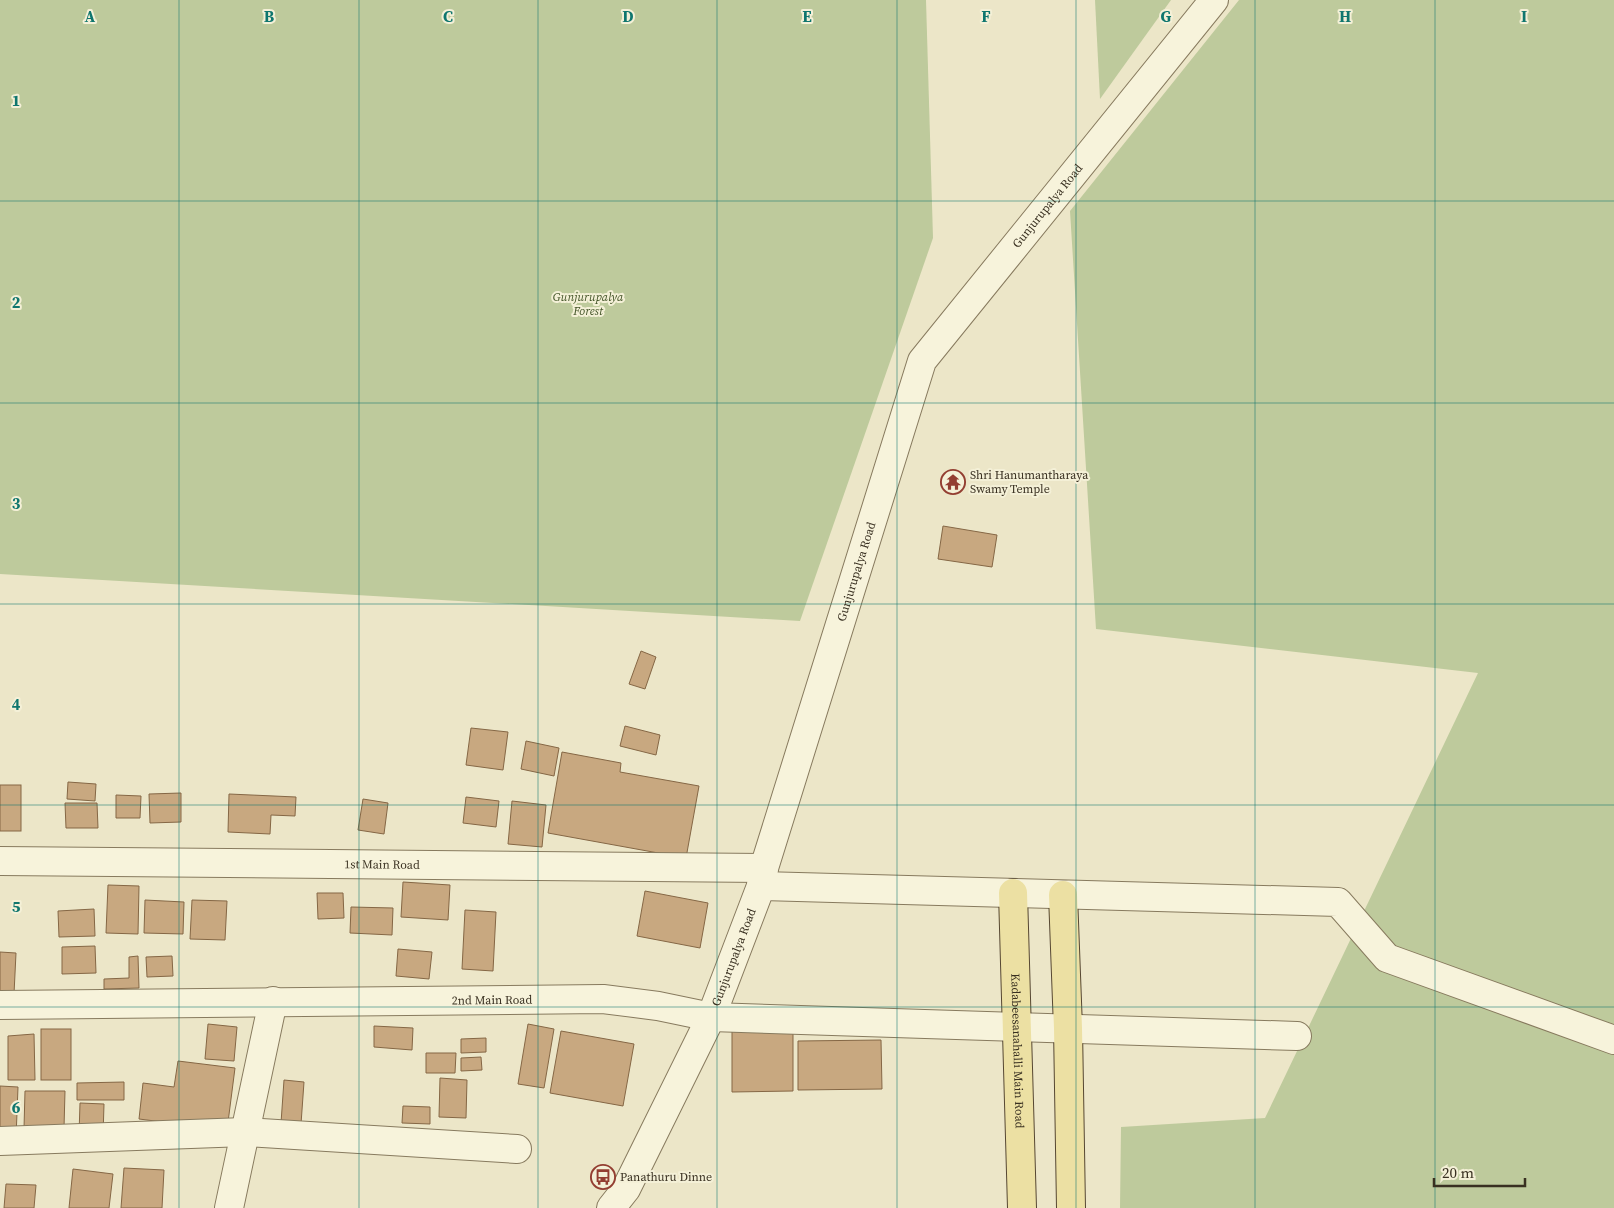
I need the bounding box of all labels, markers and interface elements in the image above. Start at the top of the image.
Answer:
text: A [85,5,96,27]
text: B [264,5,275,27]
text: C [443,5,453,27]
text: D [622,5,634,27]
text: E [802,5,812,27]
text: F [981,5,991,27]
text: G [1161,5,1172,27]
text: H [1339,5,1351,27]
text: I [1521,5,1527,27]
text: 1 [12,89,20,111]
street label: Gunjurupalya Road [1009,161,1086,251]
park label: Gunjurupalya Forest [553,289,624,319]
text: 2 [12,291,21,313]
place label: Shri Hanumantharaya Swamy Temple [970,467,1089,497]
temple icon: Shri Hanumantharaya Swamy Temple [940,469,966,495]
text: 3 [12,492,21,514]
street label: Gunjurupalya Road [833,520,879,623]
text: 4 [12,693,21,715]
street label: 1st Main Road [344,856,420,873]
text: 5 [12,895,21,917]
street label: Gunjurupalya Road [708,906,760,1008]
street label: Kadabeesanahalli Main Road [1007,973,1028,1129]
street label: 2nd Main Road [452,992,532,1009]
text: 6 [12,1096,21,1118]
scale bar [1434,1156,1525,1188]
text: 20 m [1442,1162,1474,1183]
bus stop icon: Panathuru Dinne [590,1164,616,1190]
place label: Panathuru Dinne [620,1169,712,1185]

